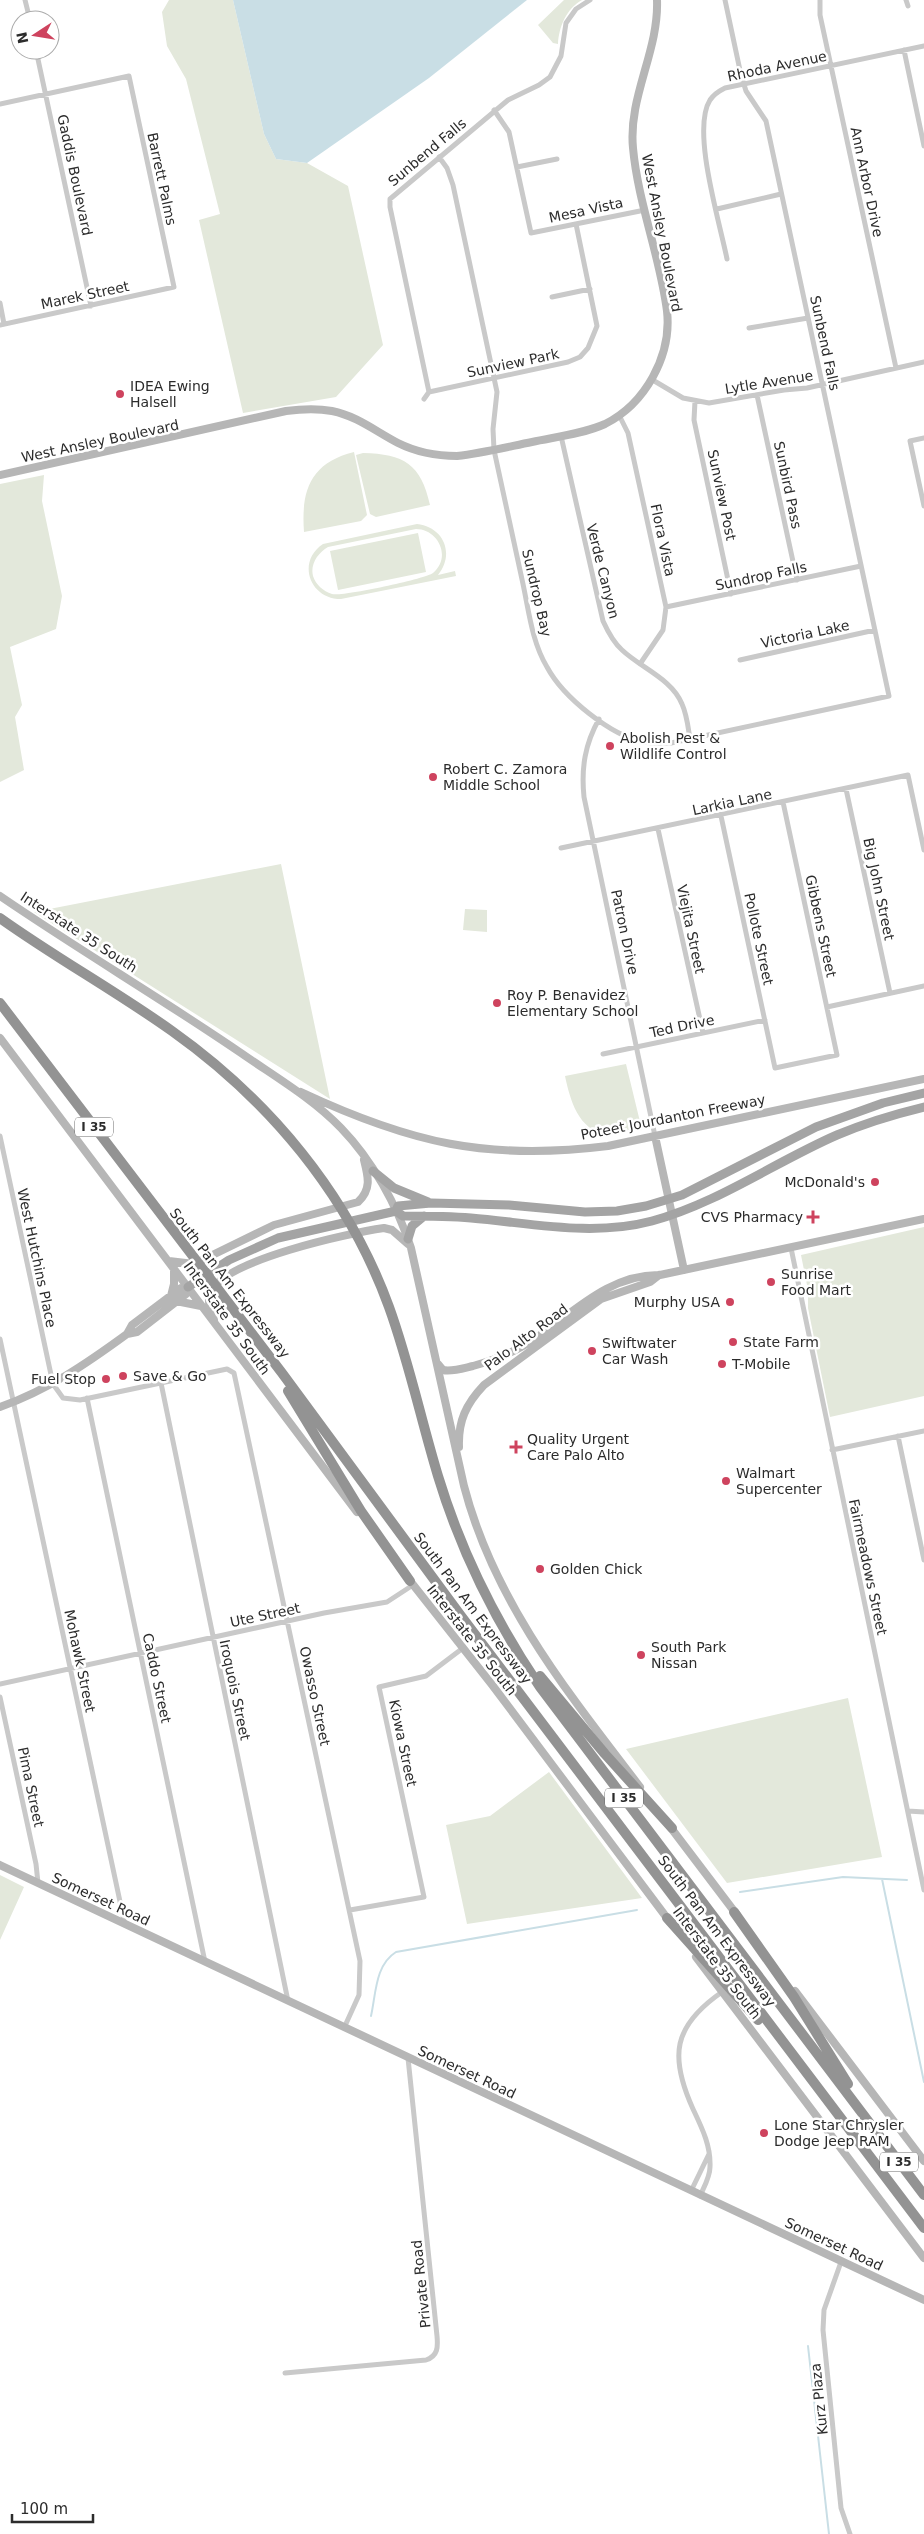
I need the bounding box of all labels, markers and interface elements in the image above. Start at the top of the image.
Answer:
north arrow [10,10,60,60]
text: N [13,30,31,45]
street label: Rhoda Avenue [726,48,828,84]
street label: Gaddis Boulevard [54,113,96,237]
street label: Sunbend Falls [385,115,469,189]
street label: Ann Arbor Drive [848,126,886,238]
street label: Barrett Palms [144,131,180,227]
street label: West Ansley Boulevard [639,153,685,313]
street label: Mesa Vista [547,194,625,226]
street label: Marek Street [39,278,131,312]
street label: Sunbend Falls [807,294,843,392]
street label: Sunview Park [466,345,561,381]
street label: Lytle Avenue [724,367,814,397]
place label: IDEA Ewing Halsell [130,378,210,410]
marker: IDEA Ewing Halsell [114,388,126,400]
street label: West Ansley Boulevard [20,416,180,466]
street label: Sunbird Pass [771,440,805,530]
street label: Sunview Post [705,448,740,542]
street label: Flora Vista [647,502,679,578]
street label: Verde Canyon [583,522,623,620]
street label: Sundrop Bay [519,548,555,638]
street label: Sundrop Falls [714,558,808,594]
street label: Victoria Lake [759,617,851,651]
place label: Abolish Pest & Wildlife Control [620,730,727,762]
marker: Abolish Pest & Wildlife Control [604,740,616,752]
place label: Robert C. Zamora Middle School [443,761,567,793]
marker: Robert C. Zamora Middle School [427,771,439,783]
street label: Larkia Lane [691,786,773,818]
street label: Big John Street [860,836,898,942]
street label: Gibbens Street [802,873,840,979]
street label: Viejita Street [674,883,708,975]
street label: Interstate 35 South [18,888,140,976]
street label: Patron Drive [608,888,642,976]
street label: Pollote Street [741,891,777,987]
place label: Roy P. Benavidez Elementary School [507,987,639,1019]
marker: Roy P. Benavidez Elementary School [491,997,503,1009]
street label: Ted Drive [647,1011,716,1041]
street label: Poteet Jourdanton Freeway [579,1091,767,1143]
road number: I 35 [75,1118,113,1136]
place label: McDonald's [785,1174,865,1190]
marker: McDonald's [869,1176,881,1188]
street label: West Hutchins Place [14,1187,60,1329]
street label: South Pan Am Expressway [167,1205,293,1361]
place label: CVS Pharmacy [701,1209,803,1225]
marker: CVS Pharmacy [807,1211,819,1223]
street label: Interstate 35 South [181,1258,273,1378]
place label: Sunrise Food Mart [781,1266,851,1298]
marker: Sunrise Food Mart [765,1276,777,1288]
place label: Murphy USA [634,1294,720,1310]
marker: Murphy USA [724,1296,736,1308]
street label: Palo Alto Road [481,1300,571,1374]
place label: State Farm [743,1334,819,1350]
place label: Swiftwater Car Wash [602,1335,677,1367]
marker: State Farm [727,1336,739,1348]
marker: Swiftwater Car Wash [586,1345,598,1357]
place label: T-Mobile [731,1356,790,1372]
marker: T-Mobile [716,1358,728,1370]
place label: Save & Go [133,1368,207,1384]
marker: Save & Go [117,1370,129,1382]
place label: Fuel Stop [31,1371,96,1387]
marker: Fuel Stop [100,1373,112,1385]
place label: Quality Urgent Care Palo Alto [527,1431,630,1463]
marker: Quality Urgent Care Palo Alto [509,1440,523,1454]
place label: Walmart Supercenter [736,1465,822,1497]
marker: Walmart Supercenter [720,1475,732,1487]
street label: Fairmeadows Street [846,1497,890,1637]
street label: South Pan Am Expressway [411,1529,535,1687]
place label: Golden Chick [550,1561,643,1577]
marker: Golden Chick [534,1563,546,1575]
street label: Interstate 35 South [424,1582,520,1698]
street label: Ute Street [228,1600,302,1630]
street label: Mohawk Street [61,1608,99,1714]
street label: Caddo Street [140,1631,174,1725]
street label: Iroquois Street [217,1638,254,1742]
place label: South Park Nissan [651,1639,727,1671]
street label: Owasso Street [297,1645,333,1748]
marker: South Park Nissan [635,1649,647,1661]
street label: Kiowa Street [386,1698,420,1789]
street label: Pima Street [15,1746,47,1829]
road number: I 35 [605,1789,643,1808]
street label: South Pan Am Expressway [655,1852,779,2010]
street label: Somerset Road [49,1869,153,1929]
street label: Interstate 35 South [670,1904,764,2022]
street label: Somerset Road [415,2042,519,2102]
place label: Lone Star Chrysler Dodge Jeep RAM [774,2117,904,2149]
marker: Lone Star Chrysler Dodge Jeep RAM [758,2127,770,2139]
road number: I 35 [880,2152,918,2172]
street label: Somerset Road [782,2214,886,2274]
street label: Private Road [408,2239,434,2329]
street label: Kurz Plaza [807,2362,831,2436]
scale bar [12,2492,94,2524]
text: 100 m [20,2500,68,2518]

